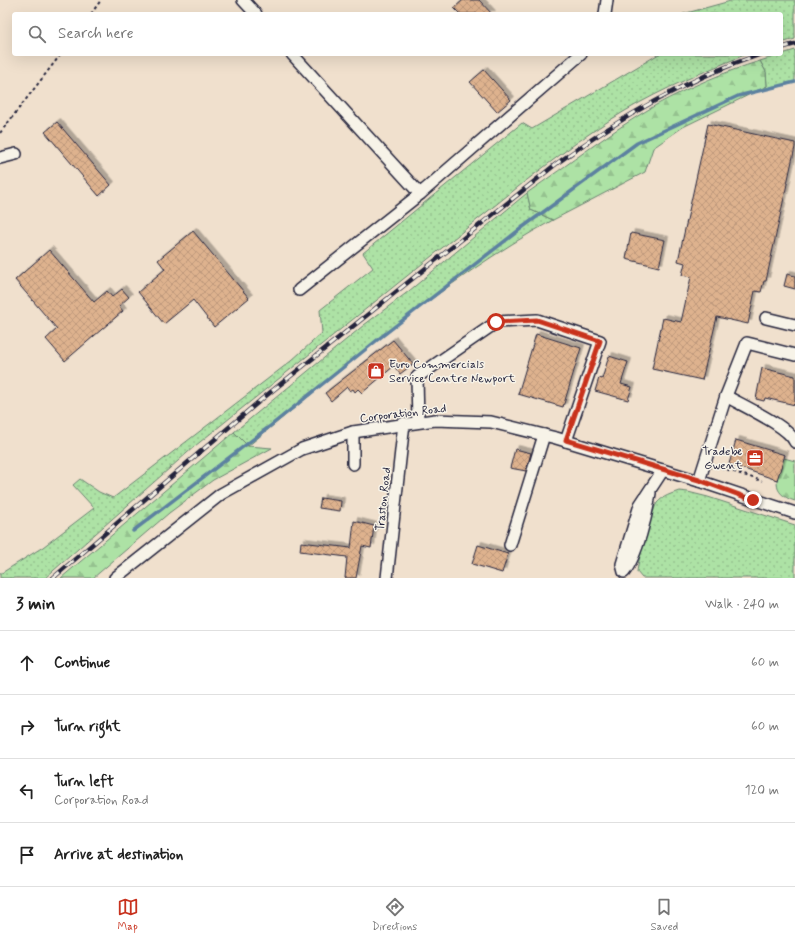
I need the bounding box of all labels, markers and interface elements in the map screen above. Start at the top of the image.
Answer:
search box [12,12,783,56]
icon: search [26,23,48,45]
text: Search here [58,24,134,44]
route start [487,313,505,331]
place label: Euro Commercials Service Centre Newport [389,357,515,387]
shop icon: Euro Commercials Service Centre Newport [366,361,386,381]
street label: Corporation Road [359,401,447,427]
place label: Tradebe Gwent [702,444,742,474]
office icon: Tradebe Gwent [745,448,765,468]
street label: Traston Road [373,466,395,532]
route end [744,491,762,509]
text: 3 min [16,593,55,615]
text: Walk · 240 m [705,596,779,613]
icon: ahead [16,652,38,674]
text: Continue [54,653,110,673]
text: 60 m [751,654,779,671]
icon: right [16,716,38,738]
text: Turn right [54,717,121,737]
text: 60 m [751,718,779,735]
text: Turn left [54,772,114,792]
icon: left [16,780,38,802]
text: 120 m [745,782,779,799]
text: Corporation Road [54,792,148,809]
icon: arrive [16,844,38,866]
text: Arrive at destination [54,845,183,865]
tab: Map [117,896,139,934]
tab: Directions [372,896,417,934]
tab: Saved [651,896,678,934]

